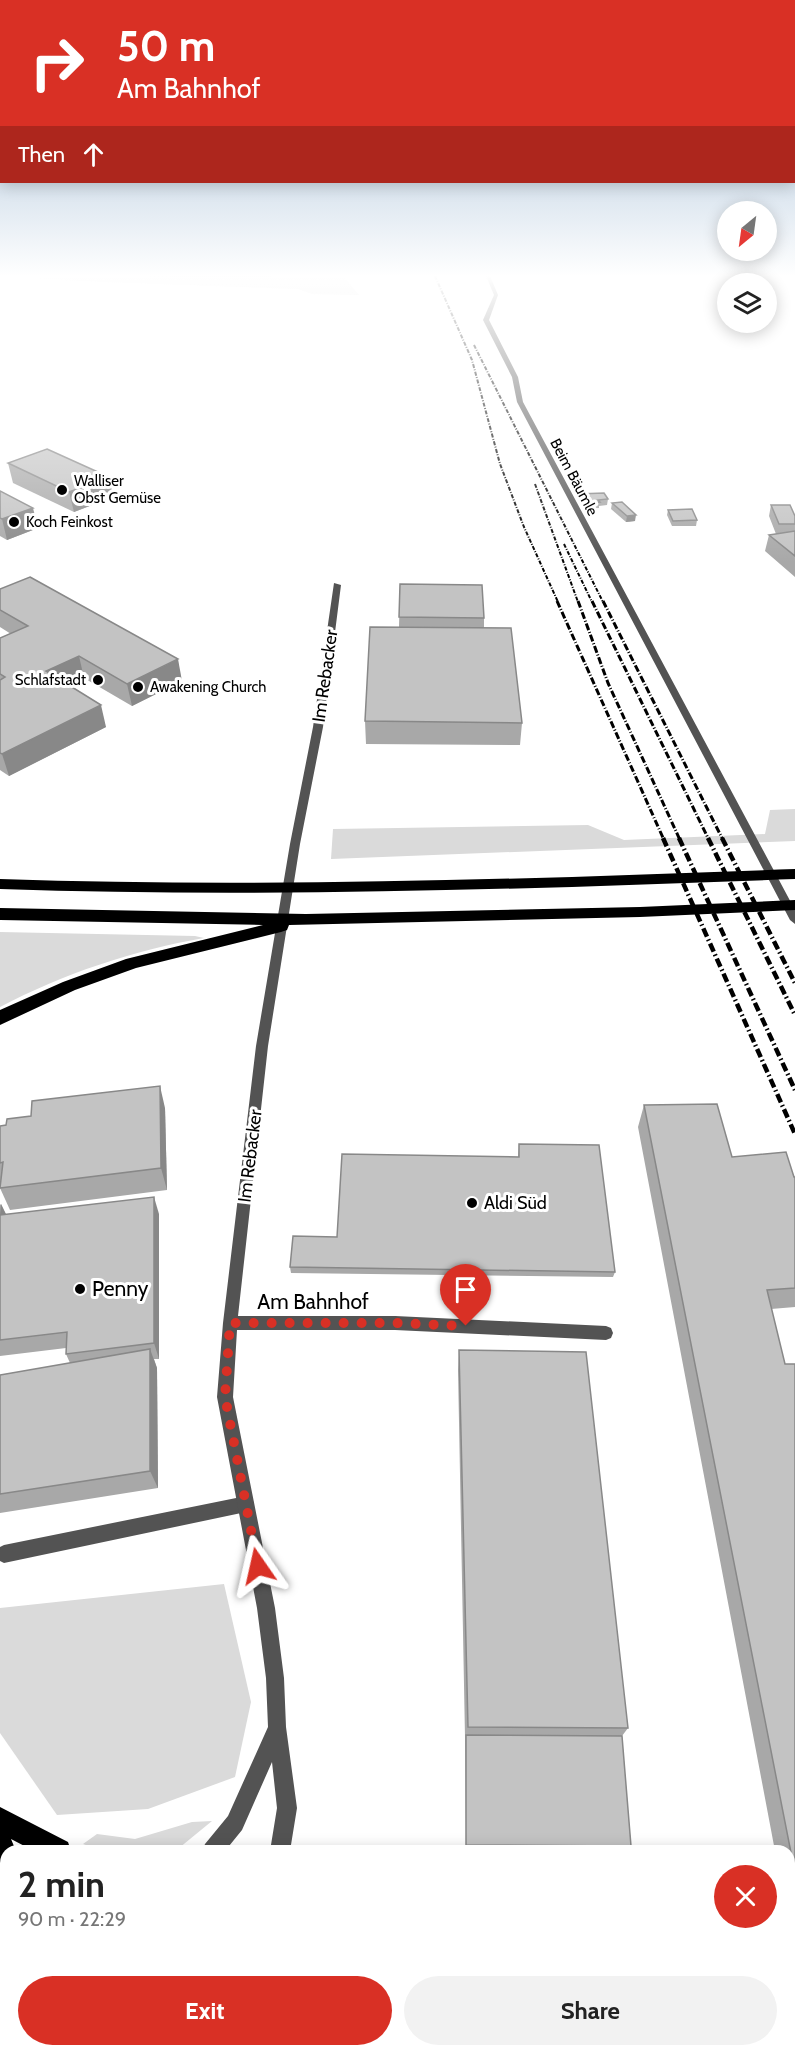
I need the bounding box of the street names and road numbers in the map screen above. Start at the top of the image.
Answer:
street label: Beim Bäumle [546,435,602,519]
street label: Im Rebacker [308,628,342,724]
street label: Im Rebacker [233,1108,267,1204]
street label: Am Bahnhof [257,1289,369,1314]

